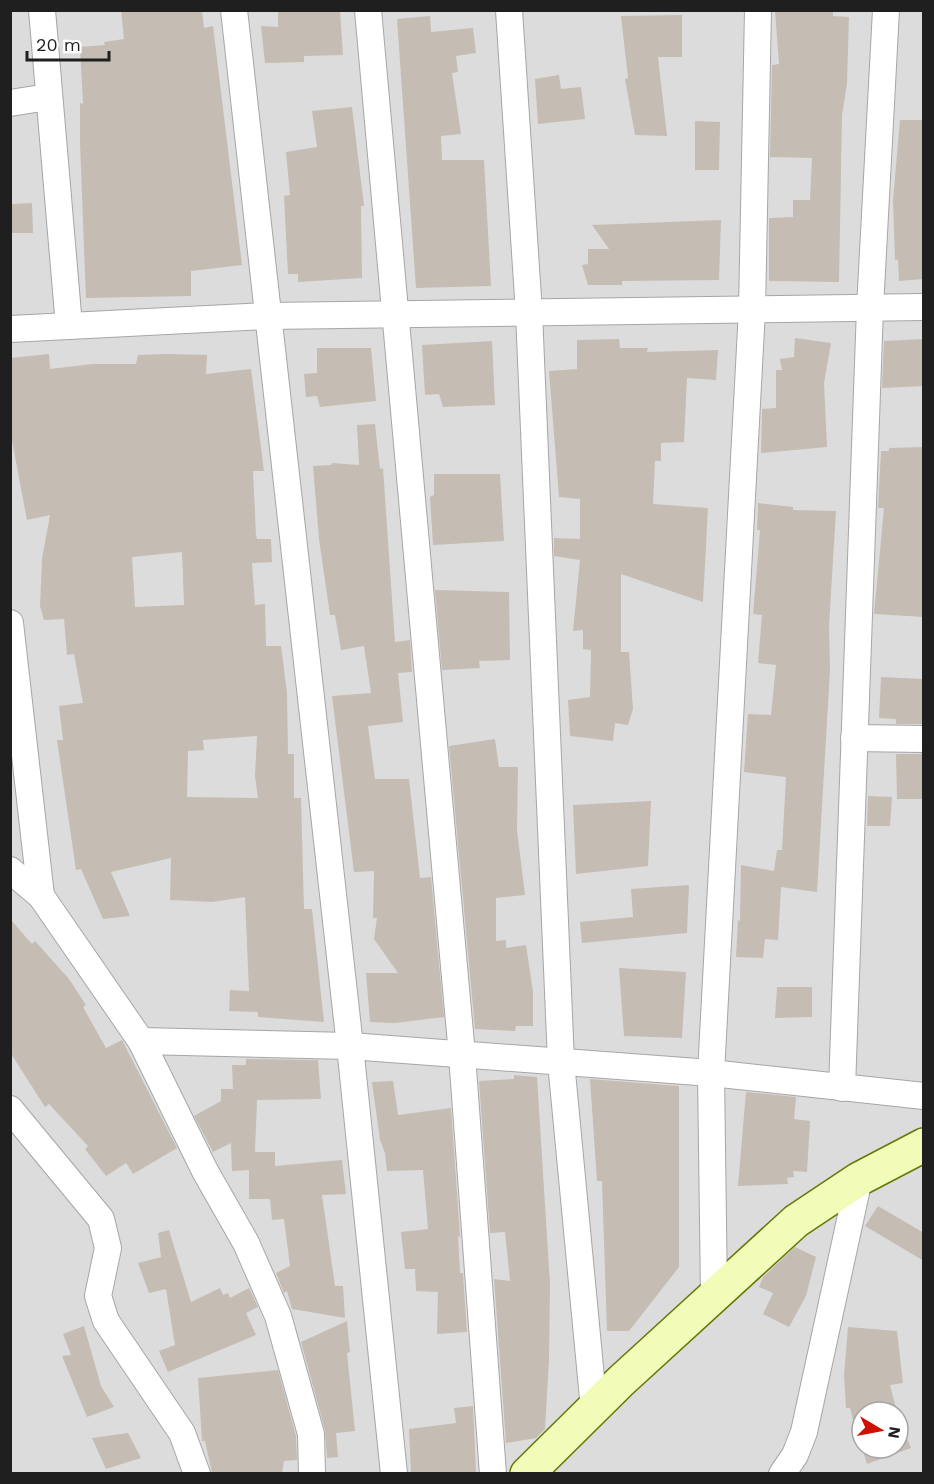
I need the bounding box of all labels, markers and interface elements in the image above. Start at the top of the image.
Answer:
scale bar [27,24,110,62]
text: 20 m [36,34,81,55]
north arrow [850,1400,910,1460]
text: N [884,1425,905,1440]

